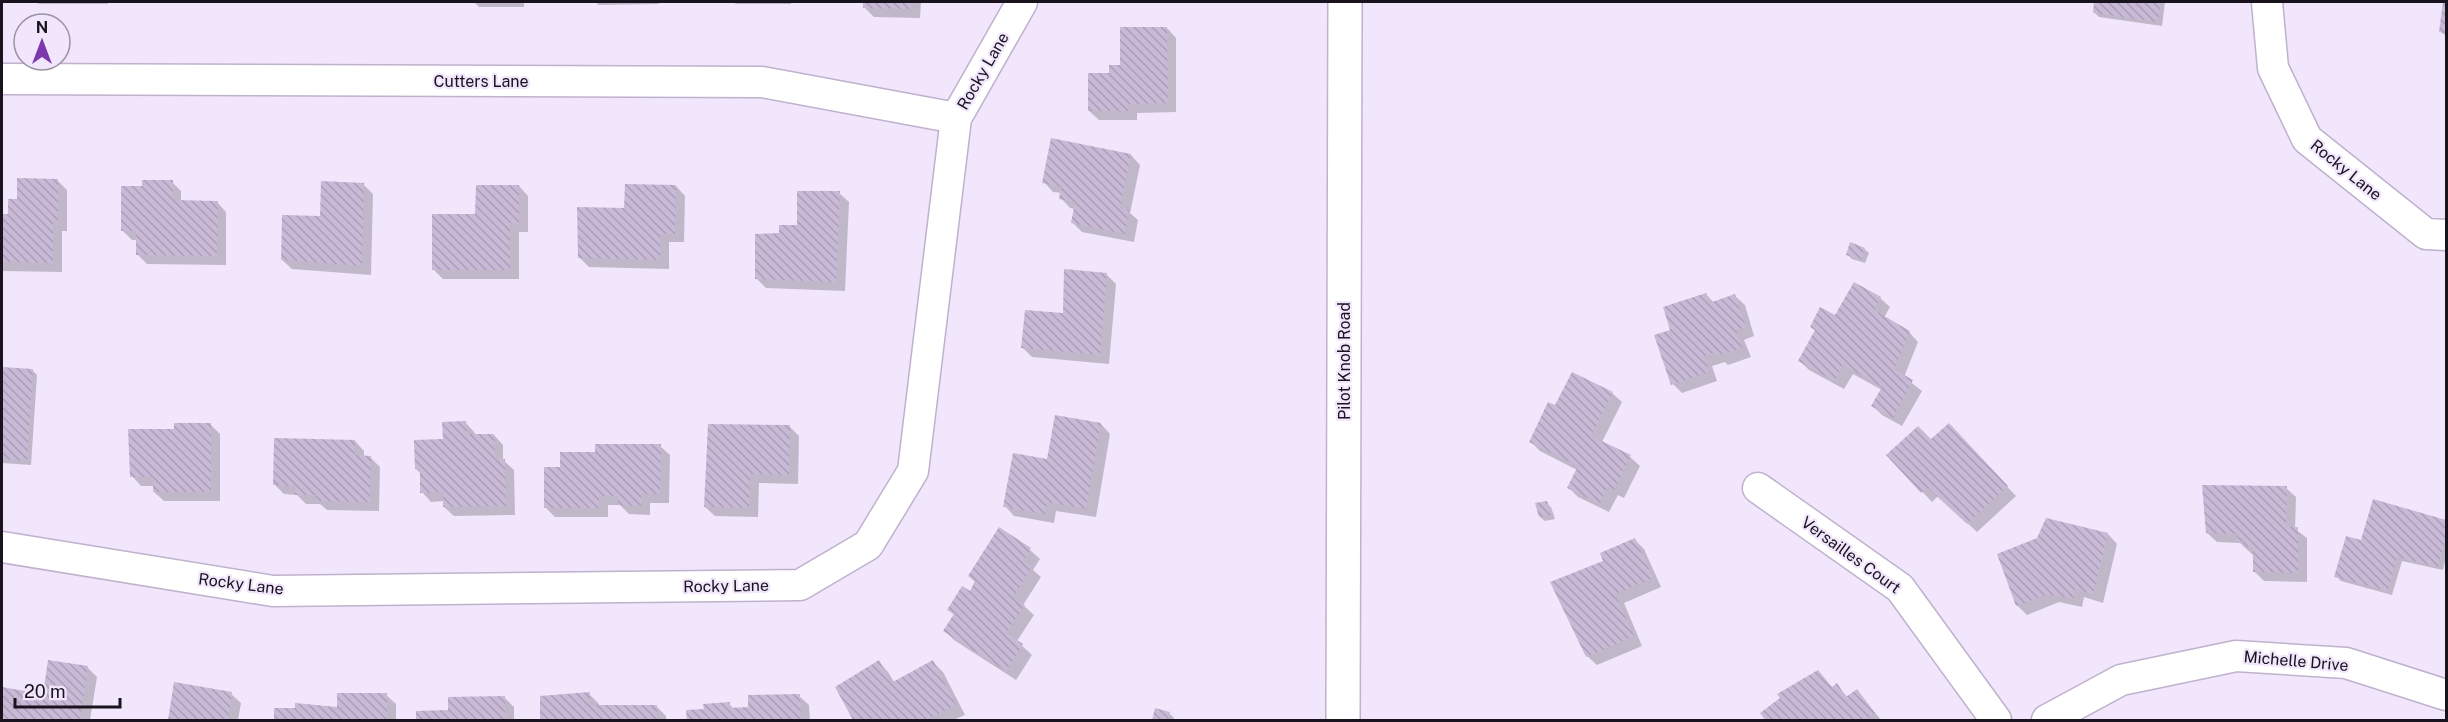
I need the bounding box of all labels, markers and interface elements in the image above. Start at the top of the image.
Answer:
north arrow [12,12,72,72]
text: N [36,18,48,37]
street label: Rocky Lane [953,29,1013,113]
street label: Cutters Lane [433,72,529,91]
street label: Rocky Lane [2307,136,2385,204]
street label: Pilot Knob Road [1335,302,1354,420]
street label: Versailles Court [1798,513,1904,597]
street label: Rocky Lane [197,569,285,599]
street label: Rocky Lane [683,576,769,596]
street label: Michelle Drive [2243,647,2349,675]
scale bar [15,671,120,709]
text: 20 m [24,681,66,702]

